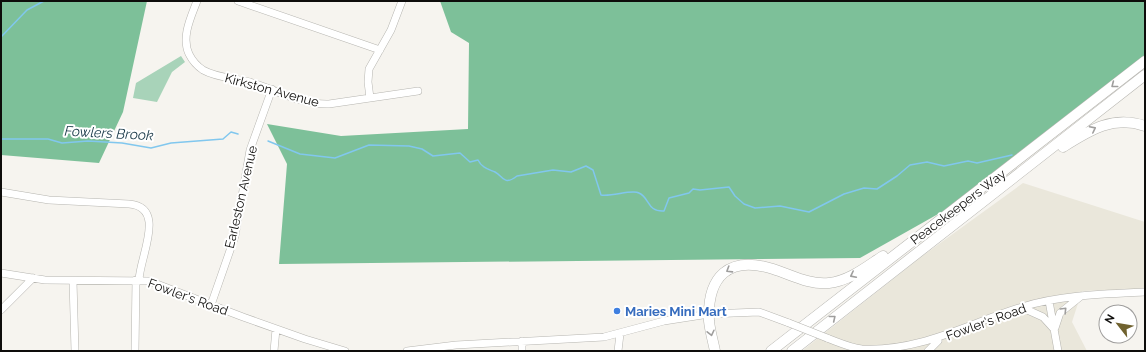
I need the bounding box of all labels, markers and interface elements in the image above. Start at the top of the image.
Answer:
street label: Kirkston Avenue [223,70,321,110]
one-way arrow [1112,81,1119,88]
water label: Fowlers Brook [64,123,154,143]
one-way arrow [1089,126,1096,134]
street label: Earleston Avenue [222,144,260,250]
street label: Peacekeepers Way [907,166,1009,248]
one-way arrow [726,265,733,272]
one-way arrow [850,270,857,278]
street label: Fowler's Road [146,276,230,318]
street label: Fowler's Road [944,301,1028,343]
place label: Maries Mini Mart [625,304,727,319]
north arrow [1098,304,1138,344]
marker: Maries Mini Mart [612,306,622,316]
one-way arrow [1059,307,1067,315]
text: N [1102,312,1118,326]
one-way arrow [828,315,835,322]
one-way arrow [707,329,715,336]

